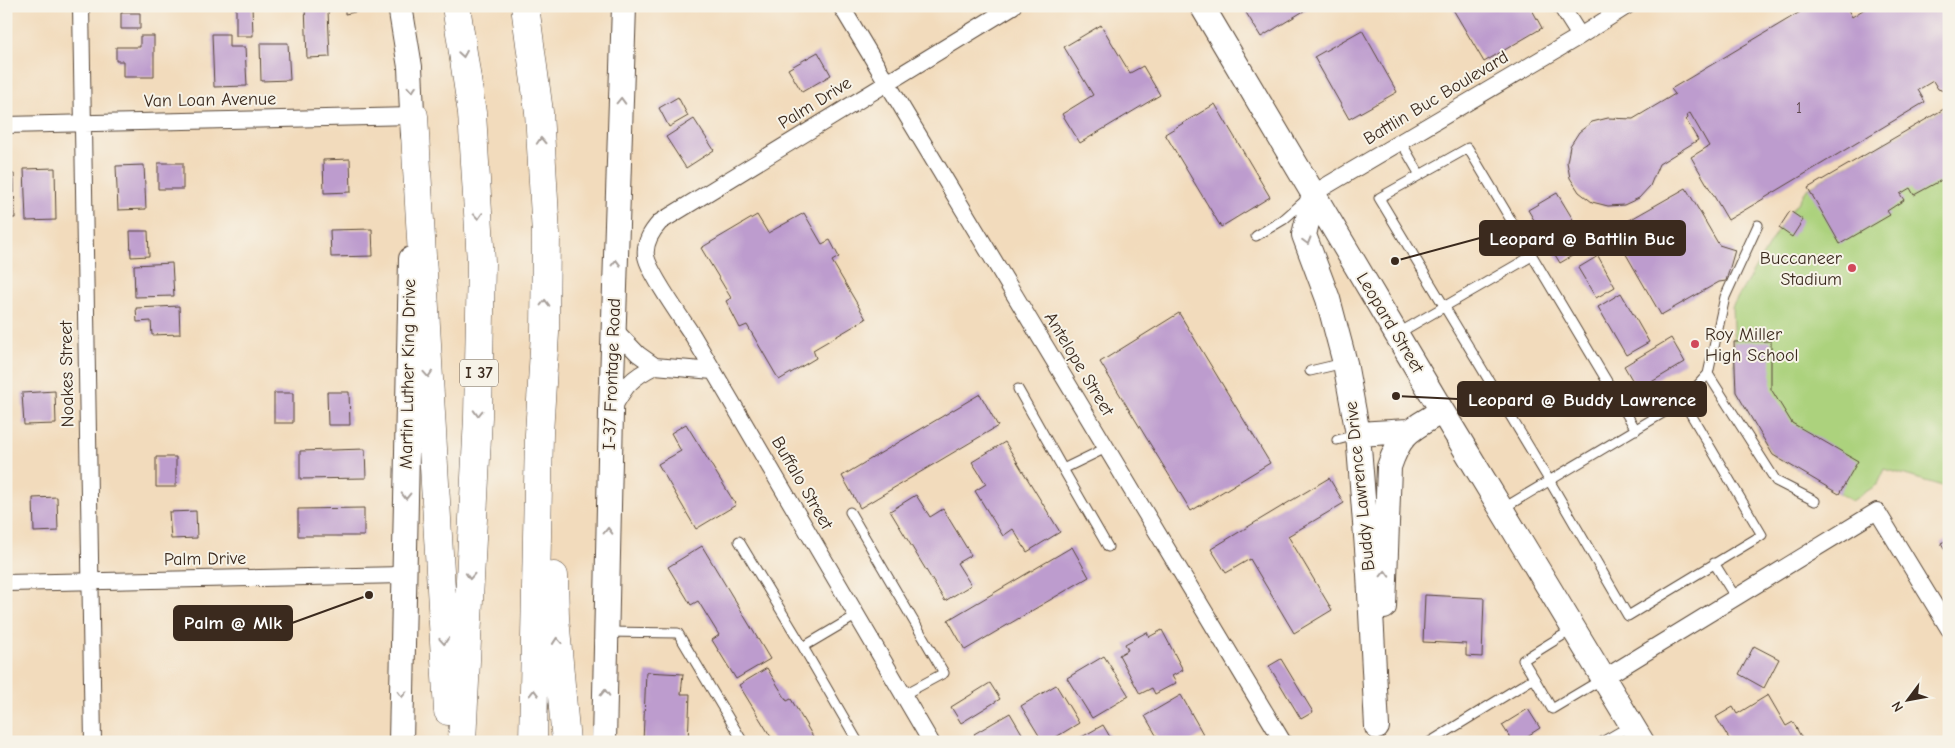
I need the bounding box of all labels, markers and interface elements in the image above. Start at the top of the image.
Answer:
street label: Battlin Buc Boulevard [1360,46,1512,150]
one-way arrow [457,51,468,59]
street label: Palm Drive [775,72,855,134]
one-way arrow [406,85,417,93]
street label: Van Loan Avenue [144,88,276,112]
one-way arrow [615,96,626,104]
house number: 1 [1796,99,1802,117]
one-way arrow [535,137,546,145]
one-way arrow [473,212,484,220]
callout: Leopard @ Battlin Buc [1480,221,1685,255]
text: Leopard @ Battlin Buc [1489,228,1675,250]
one-way arrow [1301,236,1312,245]
place label: Buccaneer Stadium [1760,248,1843,290]
one-way arrow [610,259,621,267]
marker: Buccaneer Stadium [1846,262,1858,274]
street label: Leopard Street [1352,269,1429,378]
street label: Martin Luther King Drive [396,279,420,469]
street label: I-37 Frontage Road [599,298,625,450]
one-way arrow [540,299,550,306]
street label: Antelope Street [1040,308,1119,420]
street label: Noakes Street [56,320,78,427]
place label: Roy Miller High School [1705,324,1799,366]
marker: Roy Miller High School [1689,338,1701,350]
road number: I 37 [460,359,498,386]
one-way arrow [422,371,433,379]
callout: Leopard @ Buddy Lawrence [1458,382,1706,416]
text: Leopard @ Buddy Lawrence [1468,389,1696,411]
street label: Buddy Lawrence Drive [1341,400,1379,572]
one-way arrow [473,410,483,418]
street label: Buffalo Street [767,433,837,534]
one-way arrow [401,493,411,501]
one-way arrow [603,526,613,534]
street label: Palm Drive [164,548,246,570]
one-way arrow [1380,569,1391,577]
one-way arrow [465,572,476,580]
callout: Palm @ Mlk [174,606,292,640]
text: Palm @ Mlk [184,612,283,634]
one-way arrow [552,637,563,645]
one-way arrow [439,638,450,646]
north arrow [1882,676,1932,726]
one-way arrow [529,689,540,697]
one-way arrow [600,689,610,696]
one-way arrow [397,690,407,698]
text: N [1888,698,1907,715]

